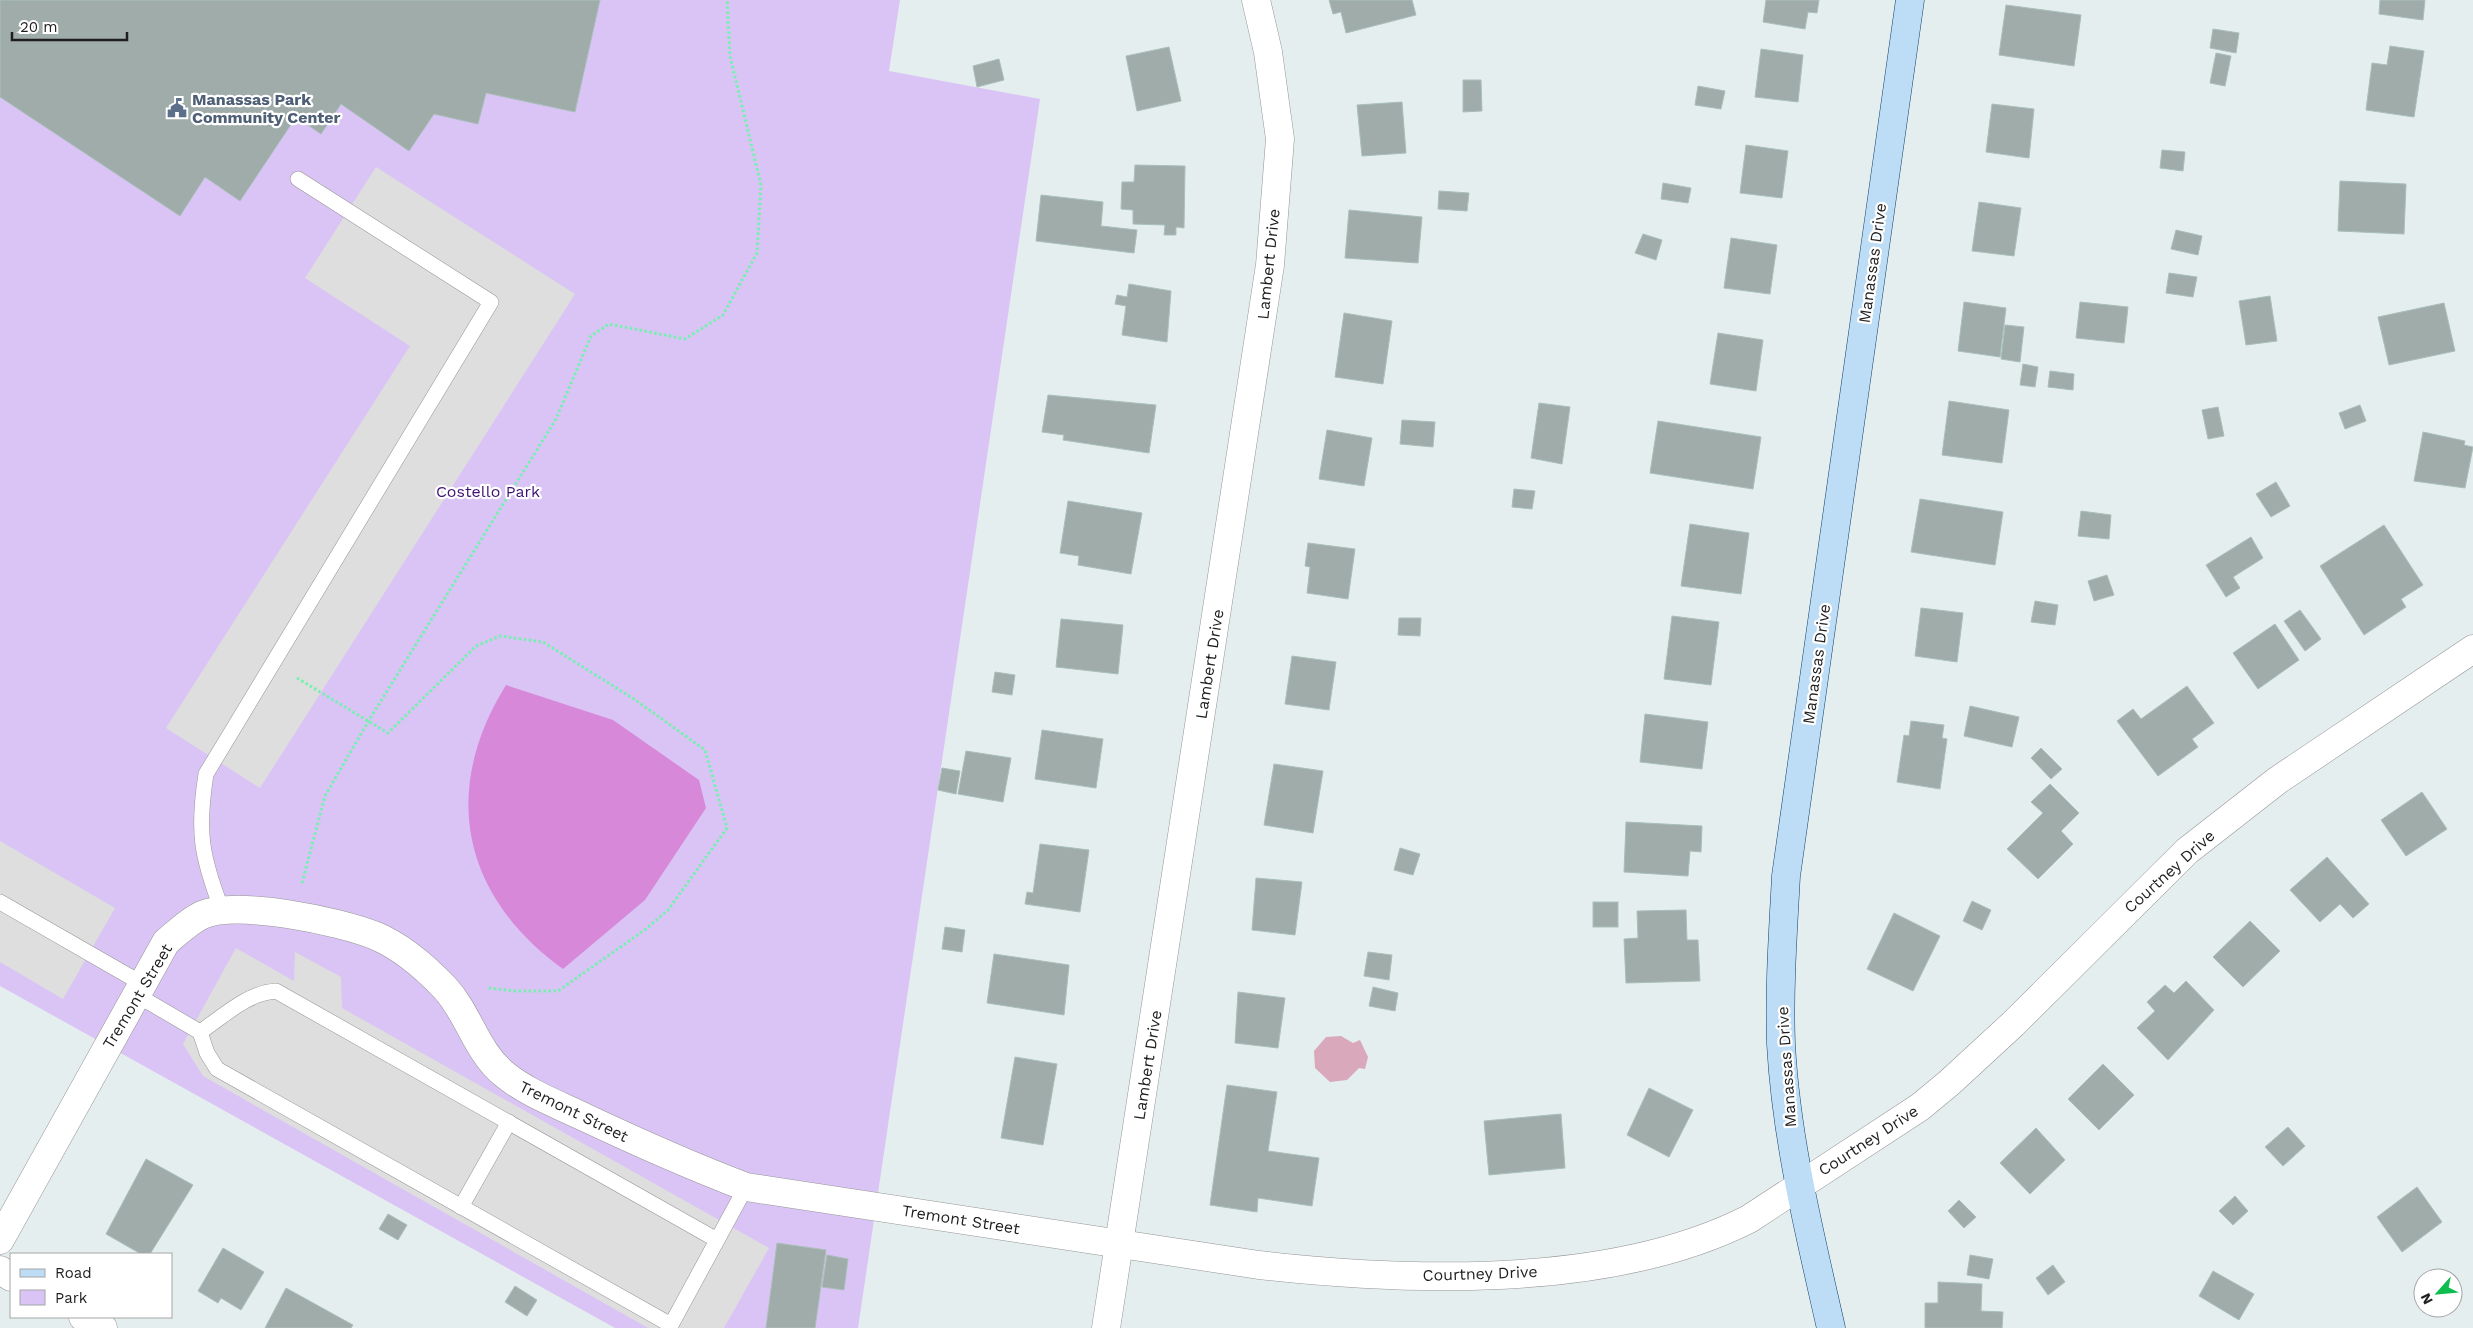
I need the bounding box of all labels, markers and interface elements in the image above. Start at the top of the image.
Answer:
scale bar [12,10,128,42]
text: 20 m [20,18,58,36]
place label: Manassas Park Community Center [192,90,341,127]
public building icon: Manassas Park Community Center [166,97,188,119]
street label: Manassas Drive [1855,202,1890,324]
street label: Lambert Drive [1253,208,1284,320]
park label: Costello Park [436,482,540,501]
street label: Manassas Drive [1799,603,1834,725]
street label: Lambert Drive [1191,608,1228,720]
street label: Courtney Drive [2120,826,2218,917]
street label: Tremont Street [99,940,176,1052]
street label: Manassas Drive [1773,1006,1800,1128]
street label: Lambert Drive [1129,1009,1166,1121]
street label: Tremont Street [516,1077,632,1146]
street label: Courtney Drive [1815,1101,1922,1180]
street label: Tremont Street [901,1201,1021,1238]
legend [10,1253,172,1318]
street label: Courtney Drive [1422,1262,1538,1285]
text: Road [55,1264,92,1282]
north arrow [2413,1268,2463,1318]
text: Park [55,1289,88,1307]
text: N [2417,1291,2436,1307]

